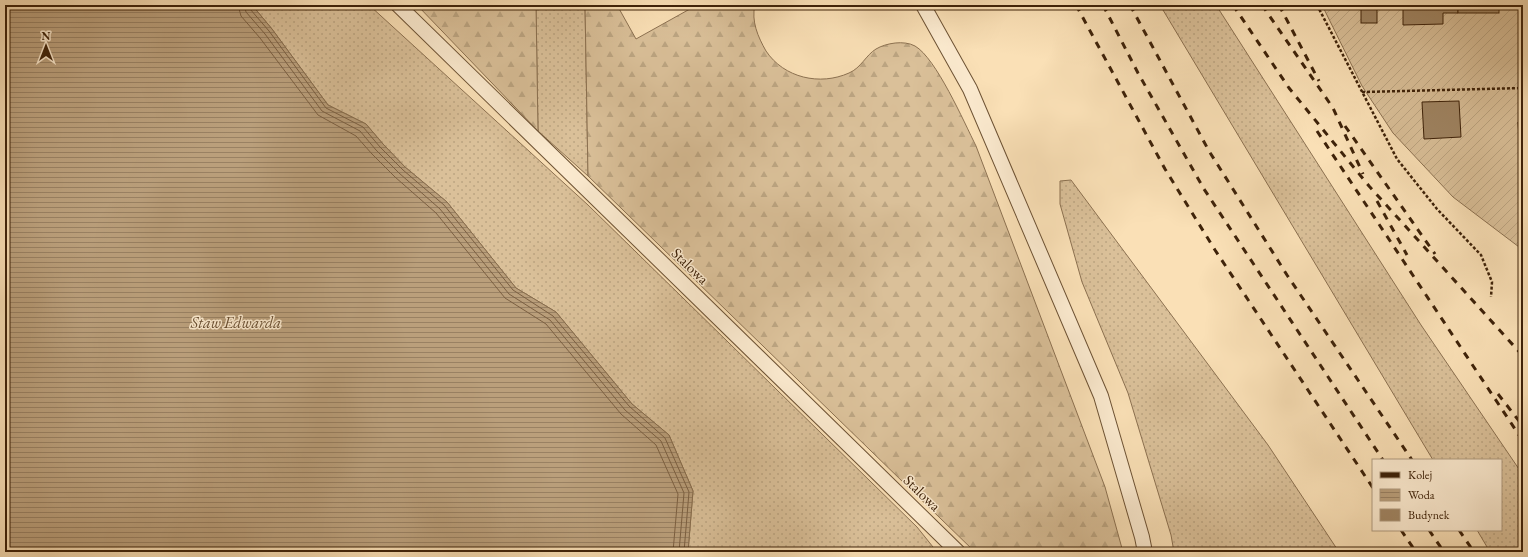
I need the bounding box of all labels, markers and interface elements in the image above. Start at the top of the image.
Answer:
north arrow [26,26,66,66]
text: N [42,29,51,43]
street label: Stalowa [668,243,713,288]
water label: Staw Edwarda [190,312,281,333]
legend [1372,459,1502,531]
text: Kolej [1408,467,1432,483]
street label: Stalowa [900,470,945,515]
text: Woda [1408,487,1435,503]
text: Budynek [1408,507,1450,523]

